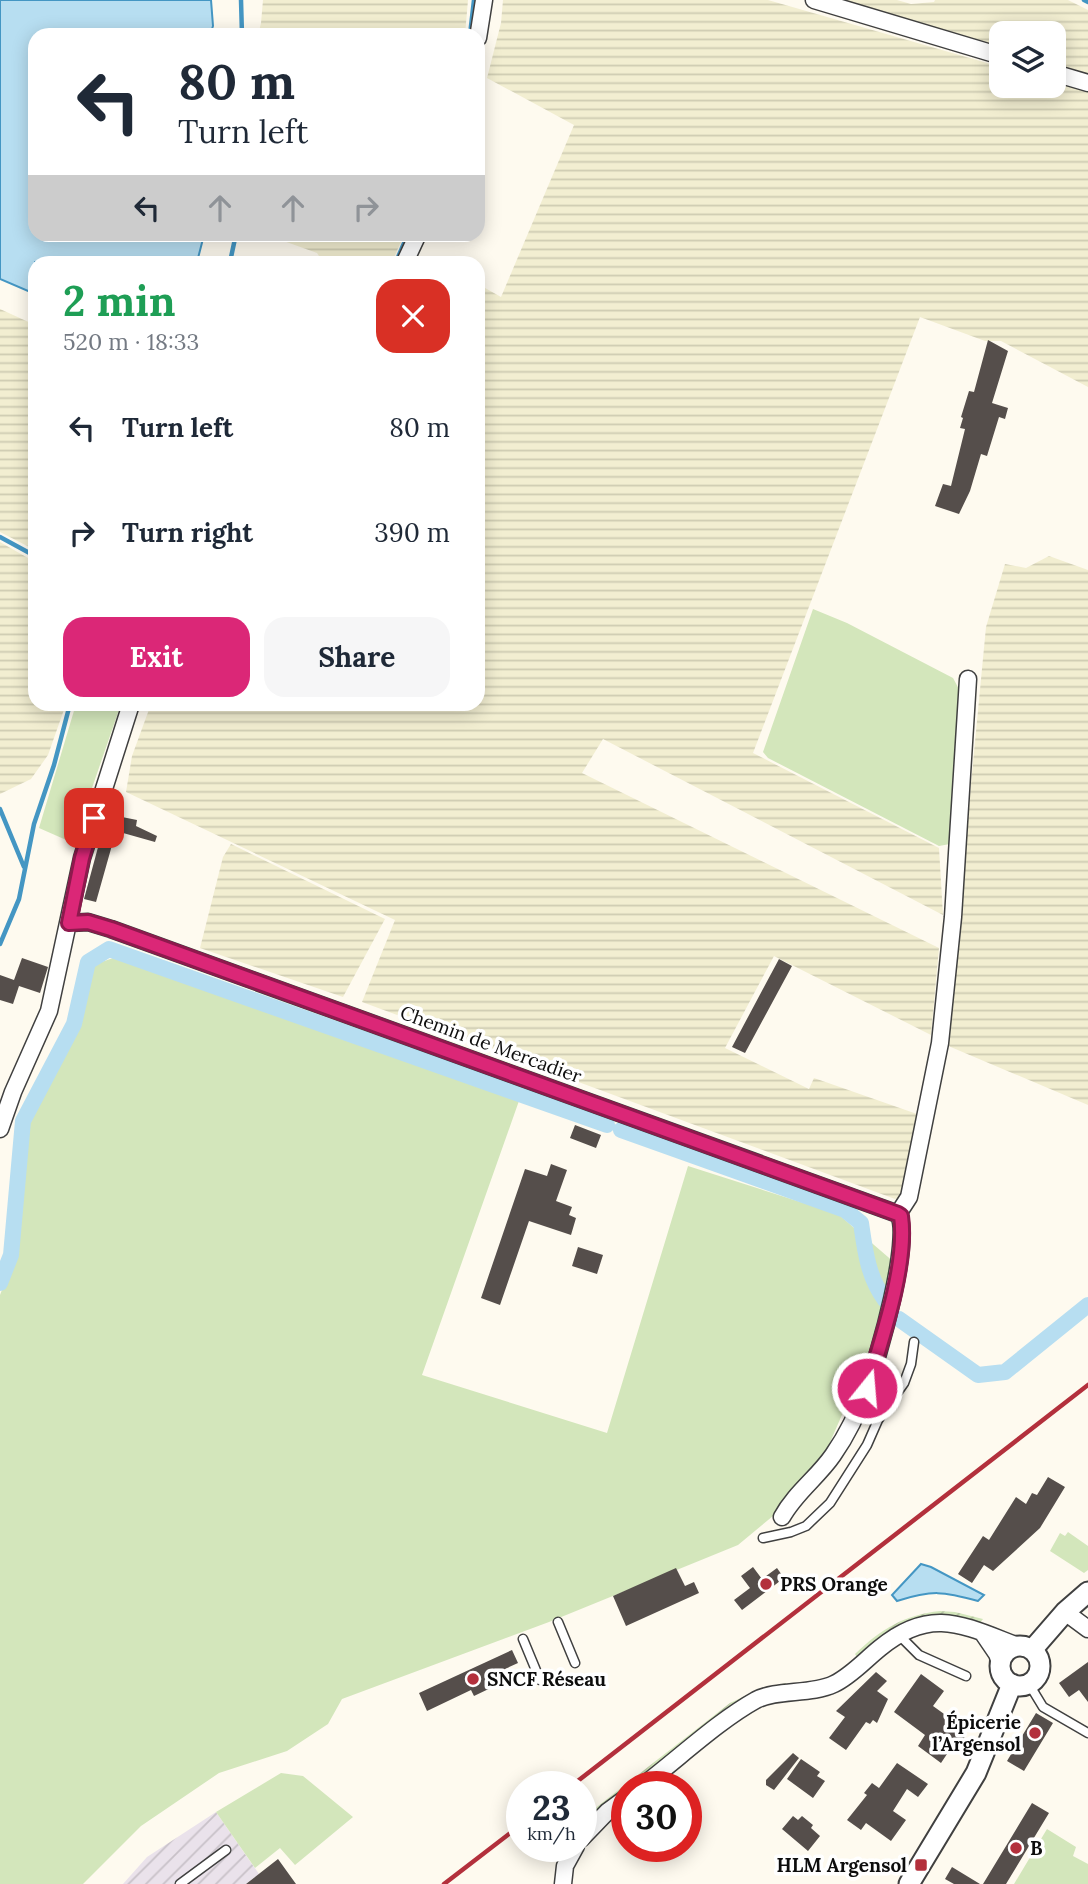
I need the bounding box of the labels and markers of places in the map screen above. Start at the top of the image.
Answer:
pin [64,788,124,848]
place label: PRS Orange [780,1572,888,1596]
marker: PRS Orange [758,1576,774,1592]
place label: SNCF Réseau [487,1667,606,1691]
marker: SNCF Réseau [465,1671,481,1687]
place label: Épicerie l’Argensol [932,1710,1021,1756]
marker: Épicerie l’Argensol [1027,1725,1043,1741]
place label: B [1030,1836,1043,1860]
marker: B [1008,1840,1024,1856]
place label: HLM Argensol [777,1853,907,1877]
marker: HLM Argensol [913,1857,929,1873]

